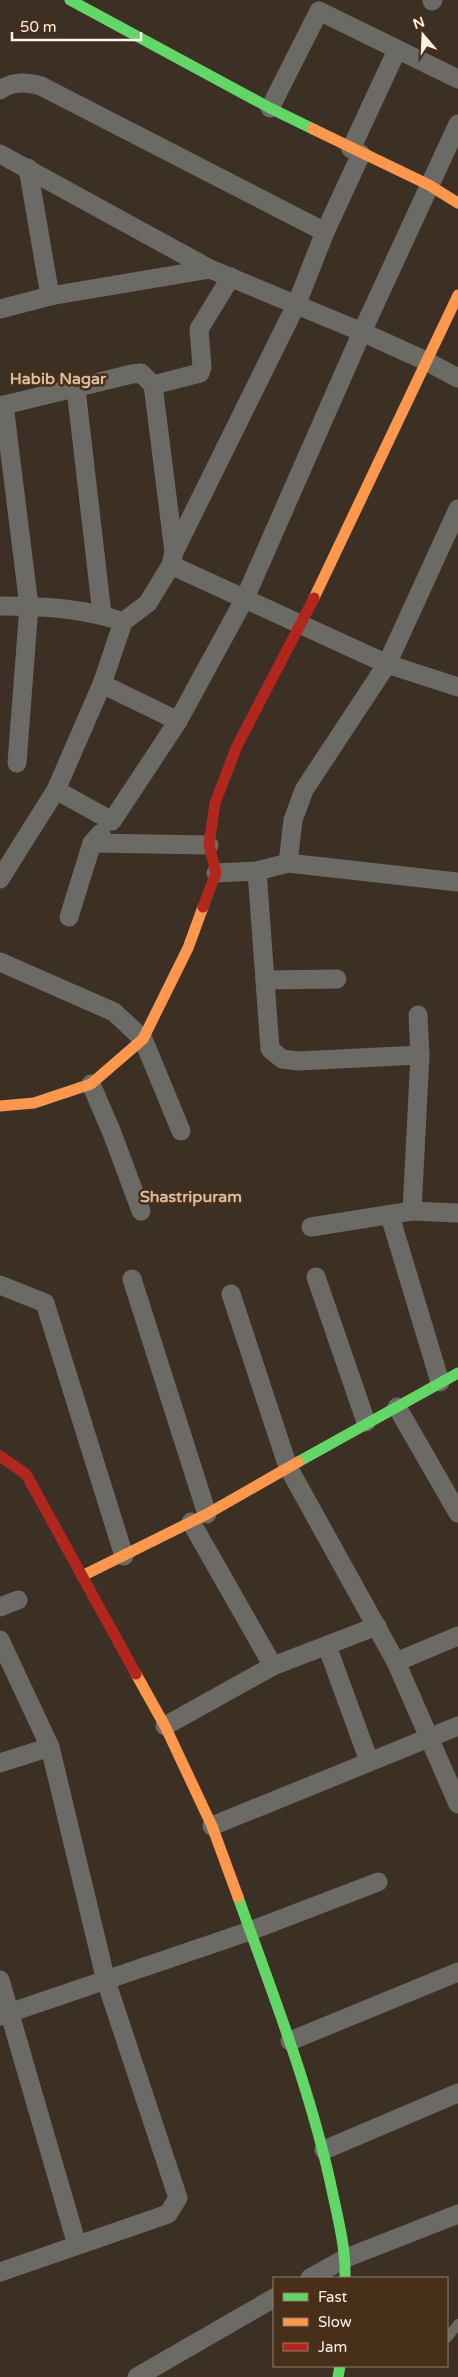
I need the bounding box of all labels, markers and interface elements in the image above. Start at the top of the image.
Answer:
scale bar [12,10,141,42]
north arrow [398,10,448,60]
text: N [411,13,427,33]
text: 50 m [20,18,57,36]
district label: Habib Nagar [10,369,107,389]
district label: Shastripuram [140,1187,242,1207]
legend [273,2277,448,2367]
text: Fast [318,2288,348,2306]
text: Slow [318,2313,352,2331]
text: Jam [318,2338,347,2356]

